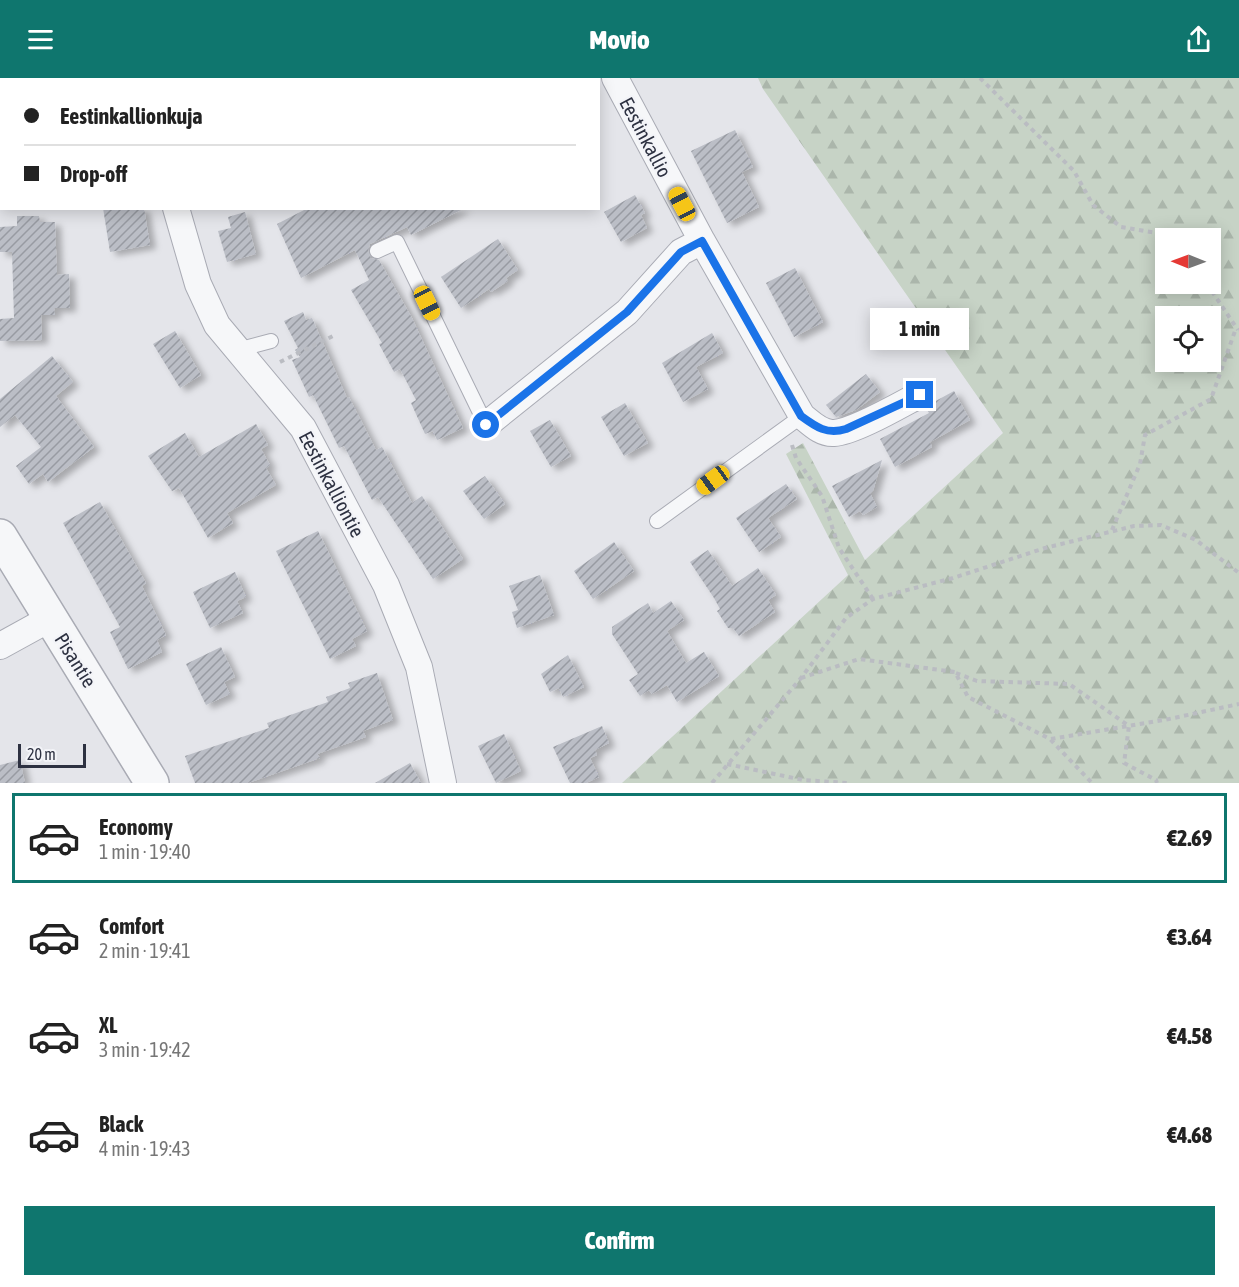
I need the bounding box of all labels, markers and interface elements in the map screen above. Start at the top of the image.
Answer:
icon: menu [24,23,57,56]
icon: share [1182,23,1215,56]
text: Movio [589,24,650,55]
street label: Eestinkallio [615,93,677,181]
text: Eestinkallionkuja [60,103,202,129]
text: Drop-off [60,161,127,187]
car [666,184,698,224]
north arrow [1155,228,1221,294]
map controls [1155,228,1221,372]
car [411,283,443,323]
button: locate [1155,306,1221,372]
callout: 1 min [870,308,970,350]
text: 1 min [899,317,940,340]
route end [906,381,933,408]
route start [472,411,499,438]
street label: Eestinkalliontie [294,427,370,541]
car [693,462,733,498]
street label: Pisantie [50,629,102,691]
scale bar [18,741,86,768]
text: 20 m [27,745,56,763]
icon: car [27,811,81,865]
text: Economy [99,814,173,840]
text: €2.69 [1167,825,1212,851]
text: 1 min · 19:40 [99,840,191,863]
icon: car [27,910,81,964]
text: Comfort [99,913,164,939]
text: €3.64 [1167,924,1212,950]
text: 2 min · 19:41 [99,939,191,962]
icon: car [27,1009,81,1063]
text: XL [99,1012,117,1038]
text: €4.58 [1167,1023,1212,1049]
text: 3 min · 19:42 [99,1038,191,1061]
icon: car [27,1108,81,1162]
text: Black [99,1111,143,1137]
text: €4.68 [1167,1122,1212,1148]
text: 4 min · 19:43 [99,1137,191,1160]
button: Confirm [24,1206,1215,1275]

